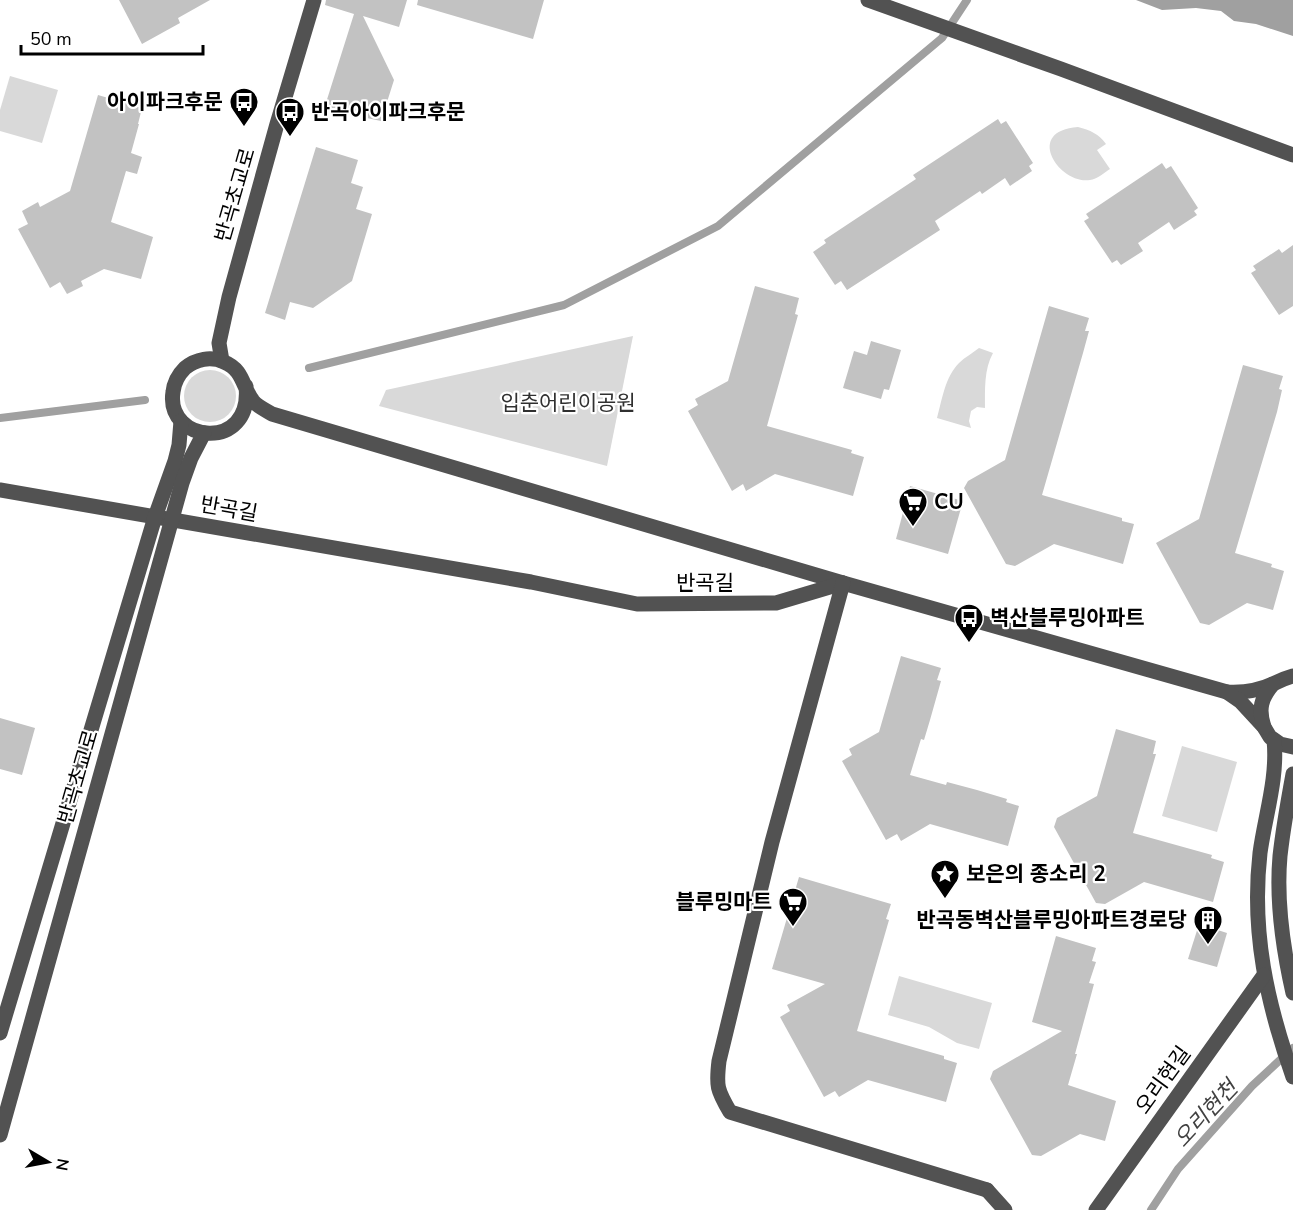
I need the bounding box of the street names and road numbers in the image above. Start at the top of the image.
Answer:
street label: 반곡초교로 [208,145,262,245]
street label: 반곡길 [198,490,260,528]
street label: 반곡길 [676,569,734,597]
street label: 반곡초교로 [51,727,105,827]
street label: 오리현길 [1129,1041,1197,1119]

